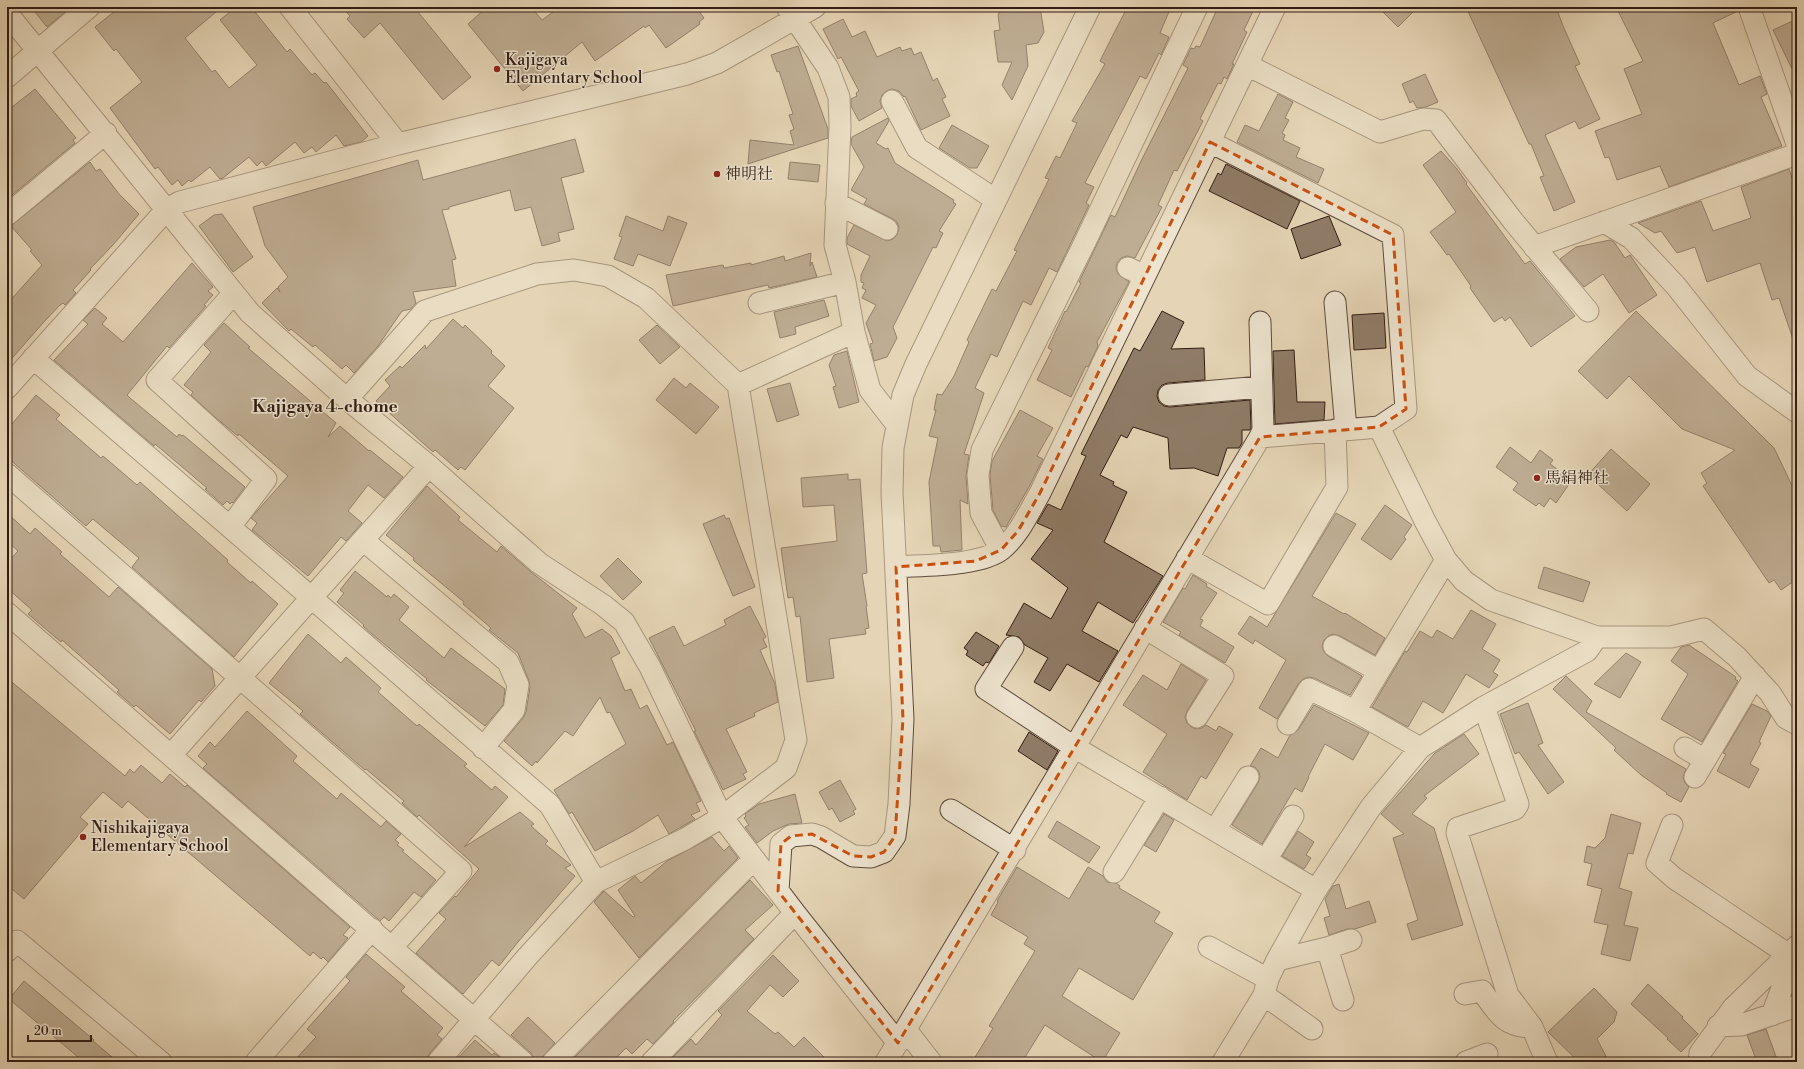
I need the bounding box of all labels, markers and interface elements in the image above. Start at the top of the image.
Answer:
place label: Kajigaya Elementary School [505,50,643,88]
marker: Kajigaya Elementary School [492,64,502,74]
place label: 神明社 [725,164,773,184]
marker: 神明社 [712,169,722,179]
district label: Kajigaya 4-chome [252,396,398,418]
place label: 馬絹神社 [1545,468,1609,488]
marker: 馬絹神社 [1532,473,1542,483]
place label: Nishikajigaya Elementary School [91,818,229,856]
marker: Nishikajigaya Elementary School [78,832,88,842]
scale bar [28,1017,91,1043]
text: 20 m [34,1024,62,1039]

